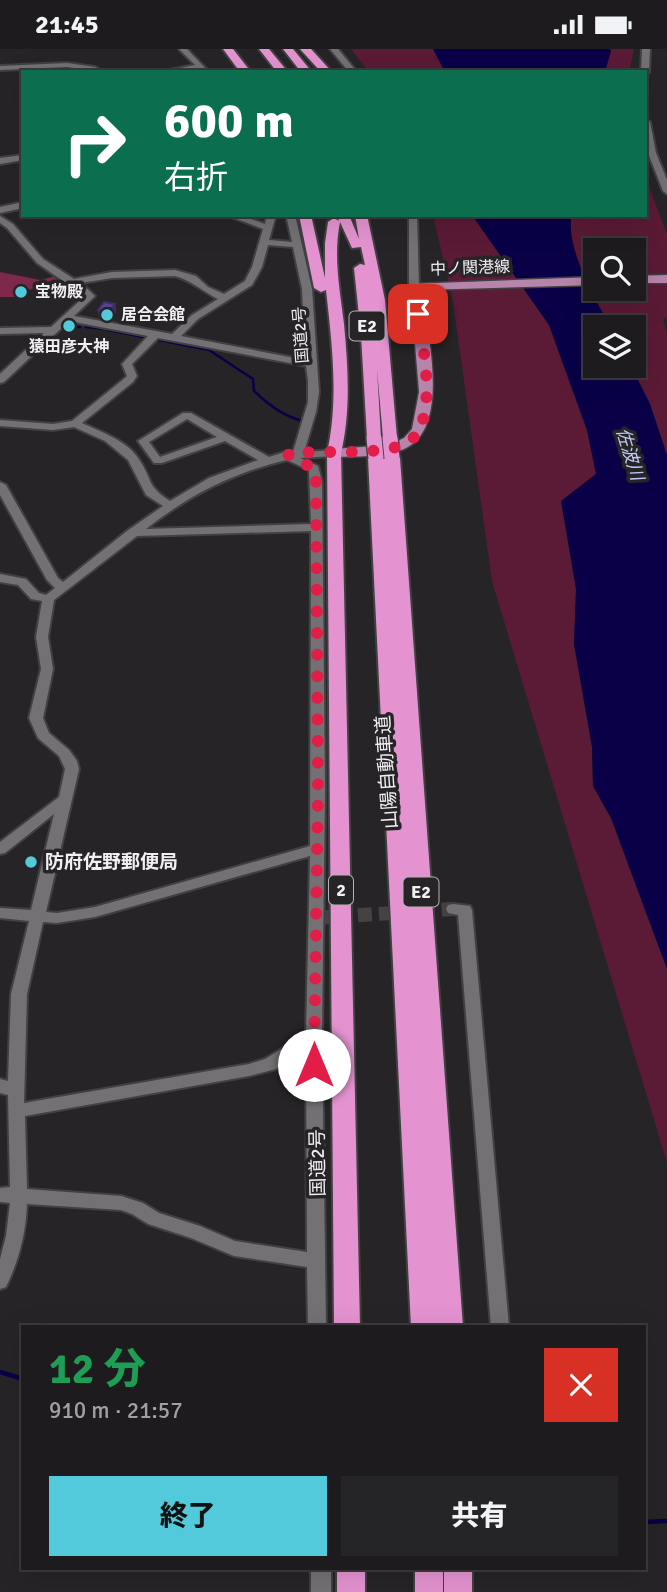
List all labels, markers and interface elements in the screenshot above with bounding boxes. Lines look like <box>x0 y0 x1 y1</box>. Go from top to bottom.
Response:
text: 21:45 <box>35 9 99 41</box>
text: 600 m <box>164 91 294 151</box>
icon: right <box>49 98 140 189</box>
text: 右折 <box>164 158 228 197</box>
map controls <box>583 238 646 378</box>
button: search <box>583 238 646 301</box>
street label: 中ノ関港線 <box>430 257 510 279</box>
place label: 宝物殿 <box>35 282 83 302</box>
marker: 宝物殿 <box>13 284 29 300</box>
pin <box>388 284 448 344</box>
icon: arrive <box>399 295 437 333</box>
place label: 居合会館 <box>121 305 185 325</box>
street label: 国道2号 <box>289 306 313 364</box>
marker: 居合会館 <box>99 307 115 323</box>
road number: E2 <box>350 311 384 341</box>
button: layers <box>583 315 646 378</box>
marker: 猿田彦大神 <box>61 318 77 334</box>
place label: 猿田彦大神 <box>29 337 109 357</box>
water label: 佐波川 <box>612 425 649 485</box>
street label: 山陽自動車道 <box>371 714 403 830</box>
place label: 防府佐野郵便局 <box>45 850 178 874</box>
marker: 防府佐野郵便局 <box>23 854 39 870</box>
road number: 2 <box>329 875 353 905</box>
road number: E2 <box>404 877 438 907</box>
position arrow <box>277 1028 351 1102</box>
street label: 国道2号 <box>305 1129 331 1197</box>
text: 12 分 <box>49 1344 146 1395</box>
button: close <box>544 1348 618 1422</box>
text: 910 m · 21:57 <box>49 1396 183 1425</box>
button: 終了 <box>49 1476 327 1556</box>
button: 共有 <box>341 1476 618 1556</box>

